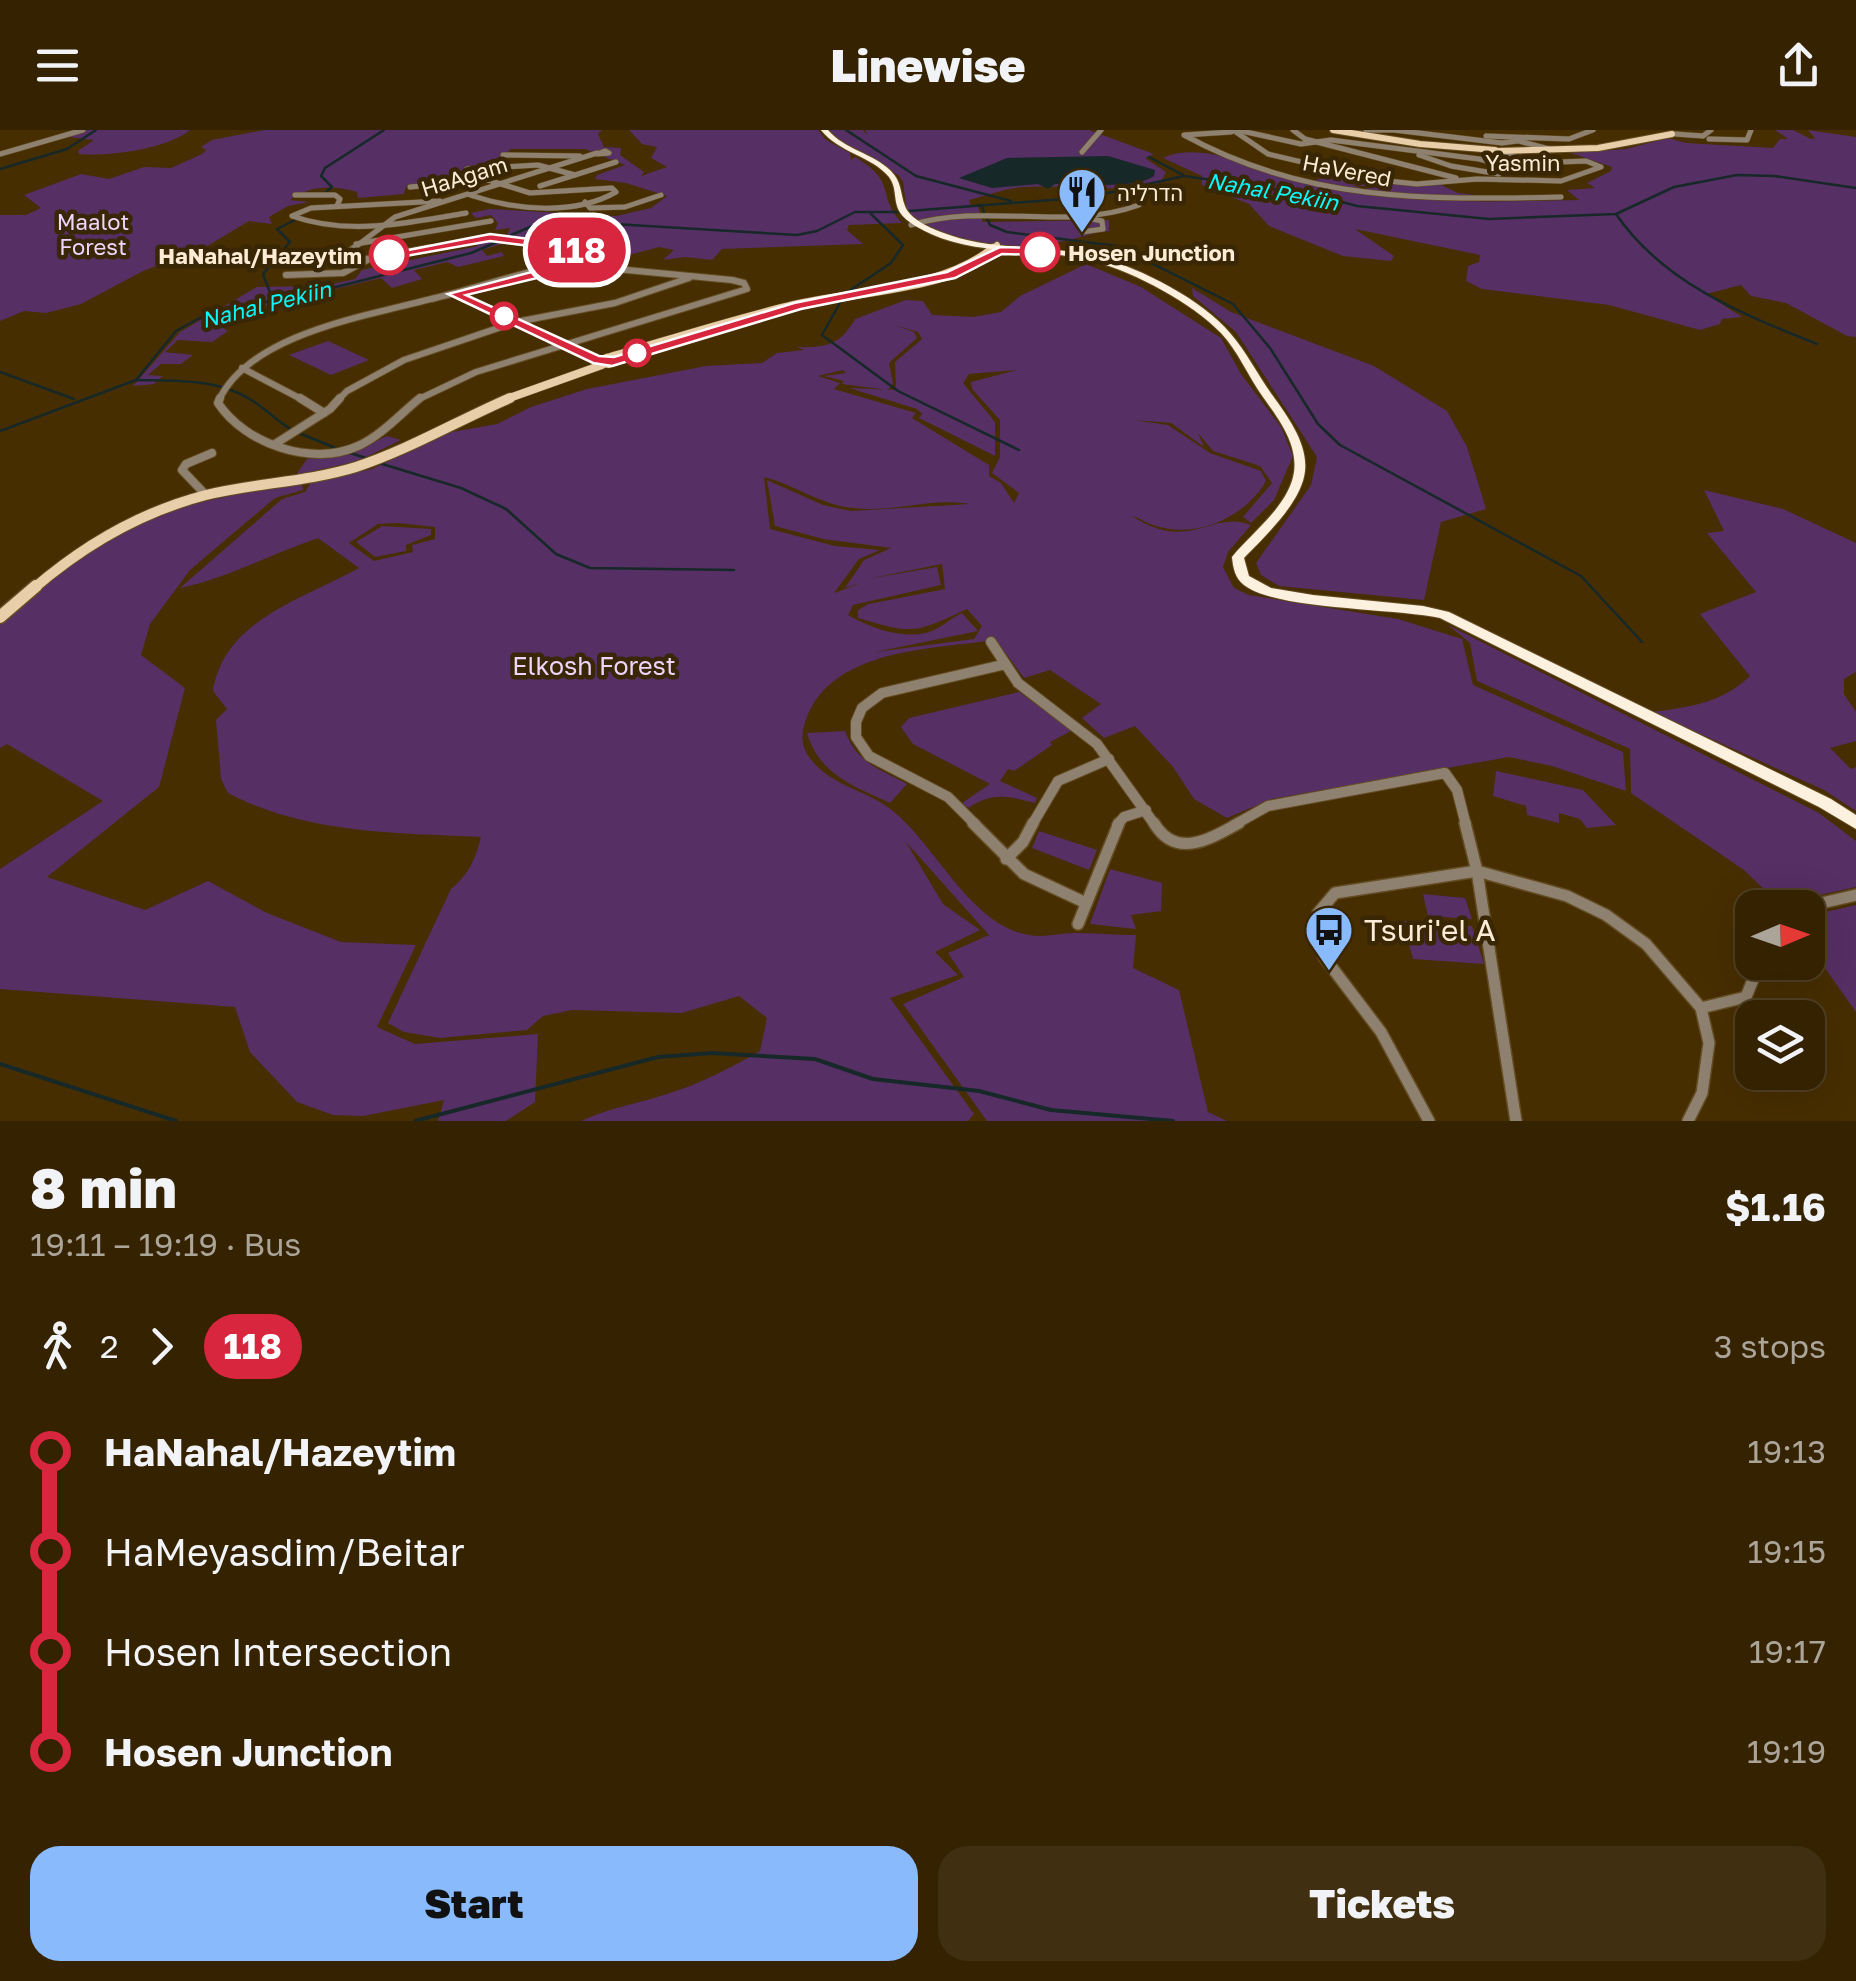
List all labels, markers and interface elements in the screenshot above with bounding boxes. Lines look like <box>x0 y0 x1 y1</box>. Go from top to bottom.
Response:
icon: menu <box>30 38 85 93</box>
text: Linewise <box>830 38 1026 92</box>
icon: share <box>1771 38 1826 93</box>
street label: HaVered <box>1300 148 1394 192</box>
street label: Yasmin <box>1485 149 1561 176</box>
street label: HaAgam <box>417 150 511 202</box>
restaurant icon: הדרליה <box>1056 166 1108 234</box>
water label: Nahal Pekiin <box>1205 166 1342 216</box>
place label: הדרליה <box>1117 179 1183 206</box>
park label: Maalot Forest <box>57 208 129 260</box>
line badge: 118 <box>520 218 634 282</box>
text: 118 <box>548 229 606 271</box>
marker: Hosen Junction <box>1021 233 1059 271</box>
marker: HaNahal/Hazeytim <box>370 236 408 274</box>
place label: Hosen Junction <box>1068 239 1235 266</box>
place label: HaNahal/Hazeytim <box>158 242 362 269</box>
water label: Nahal Pekiin <box>199 275 335 333</box>
unlabelled marker <box>491 303 517 329</box>
unlabelled marker <box>624 340 650 366</box>
park label: Elkosh Forest <box>512 650 676 681</box>
north arrow <box>1735 890 1825 980</box>
map controls <box>1735 890 1825 1090</box>
bus stop icon: Tsuri'el A <box>1303 904 1355 972</box>
place label: Tsuri'el A <box>1364 912 1496 948</box>
button: layers <box>1735 1000 1825 1090</box>
text: 8 min <box>30 1154 177 1220</box>
text: $1.16 <box>1725 1184 1826 1229</box>
text: 19:11 – 19:19 · Bus <box>30 1225 301 1263</box>
icon: walk <box>30 1319 85 1374</box>
icon: forward <box>134 1319 189 1374</box>
text: 118 <box>224 1325 282 1367</box>
text: 2 <box>100 1327 119 1365</box>
text: 3 stops <box>1714 1327 1826 1365</box>
text: HaNahal/Hazeytim <box>104 1429 456 1474</box>
text: 19:13 <box>1747 1432 1826 1470</box>
text: HaMeyasdim/Beitar <box>104 1529 465 1574</box>
text: 19:15 <box>1747 1532 1826 1570</box>
text: Hosen Intersection <box>104 1629 452 1674</box>
text: 19:17 <box>1749 1632 1826 1670</box>
text: Hosen Junction <box>104 1729 392 1774</box>
text: 19:19 <box>1747 1732 1826 1770</box>
button: Start <box>30 1846 918 1961</box>
button: Tickets <box>938 1846 1826 1961</box>

